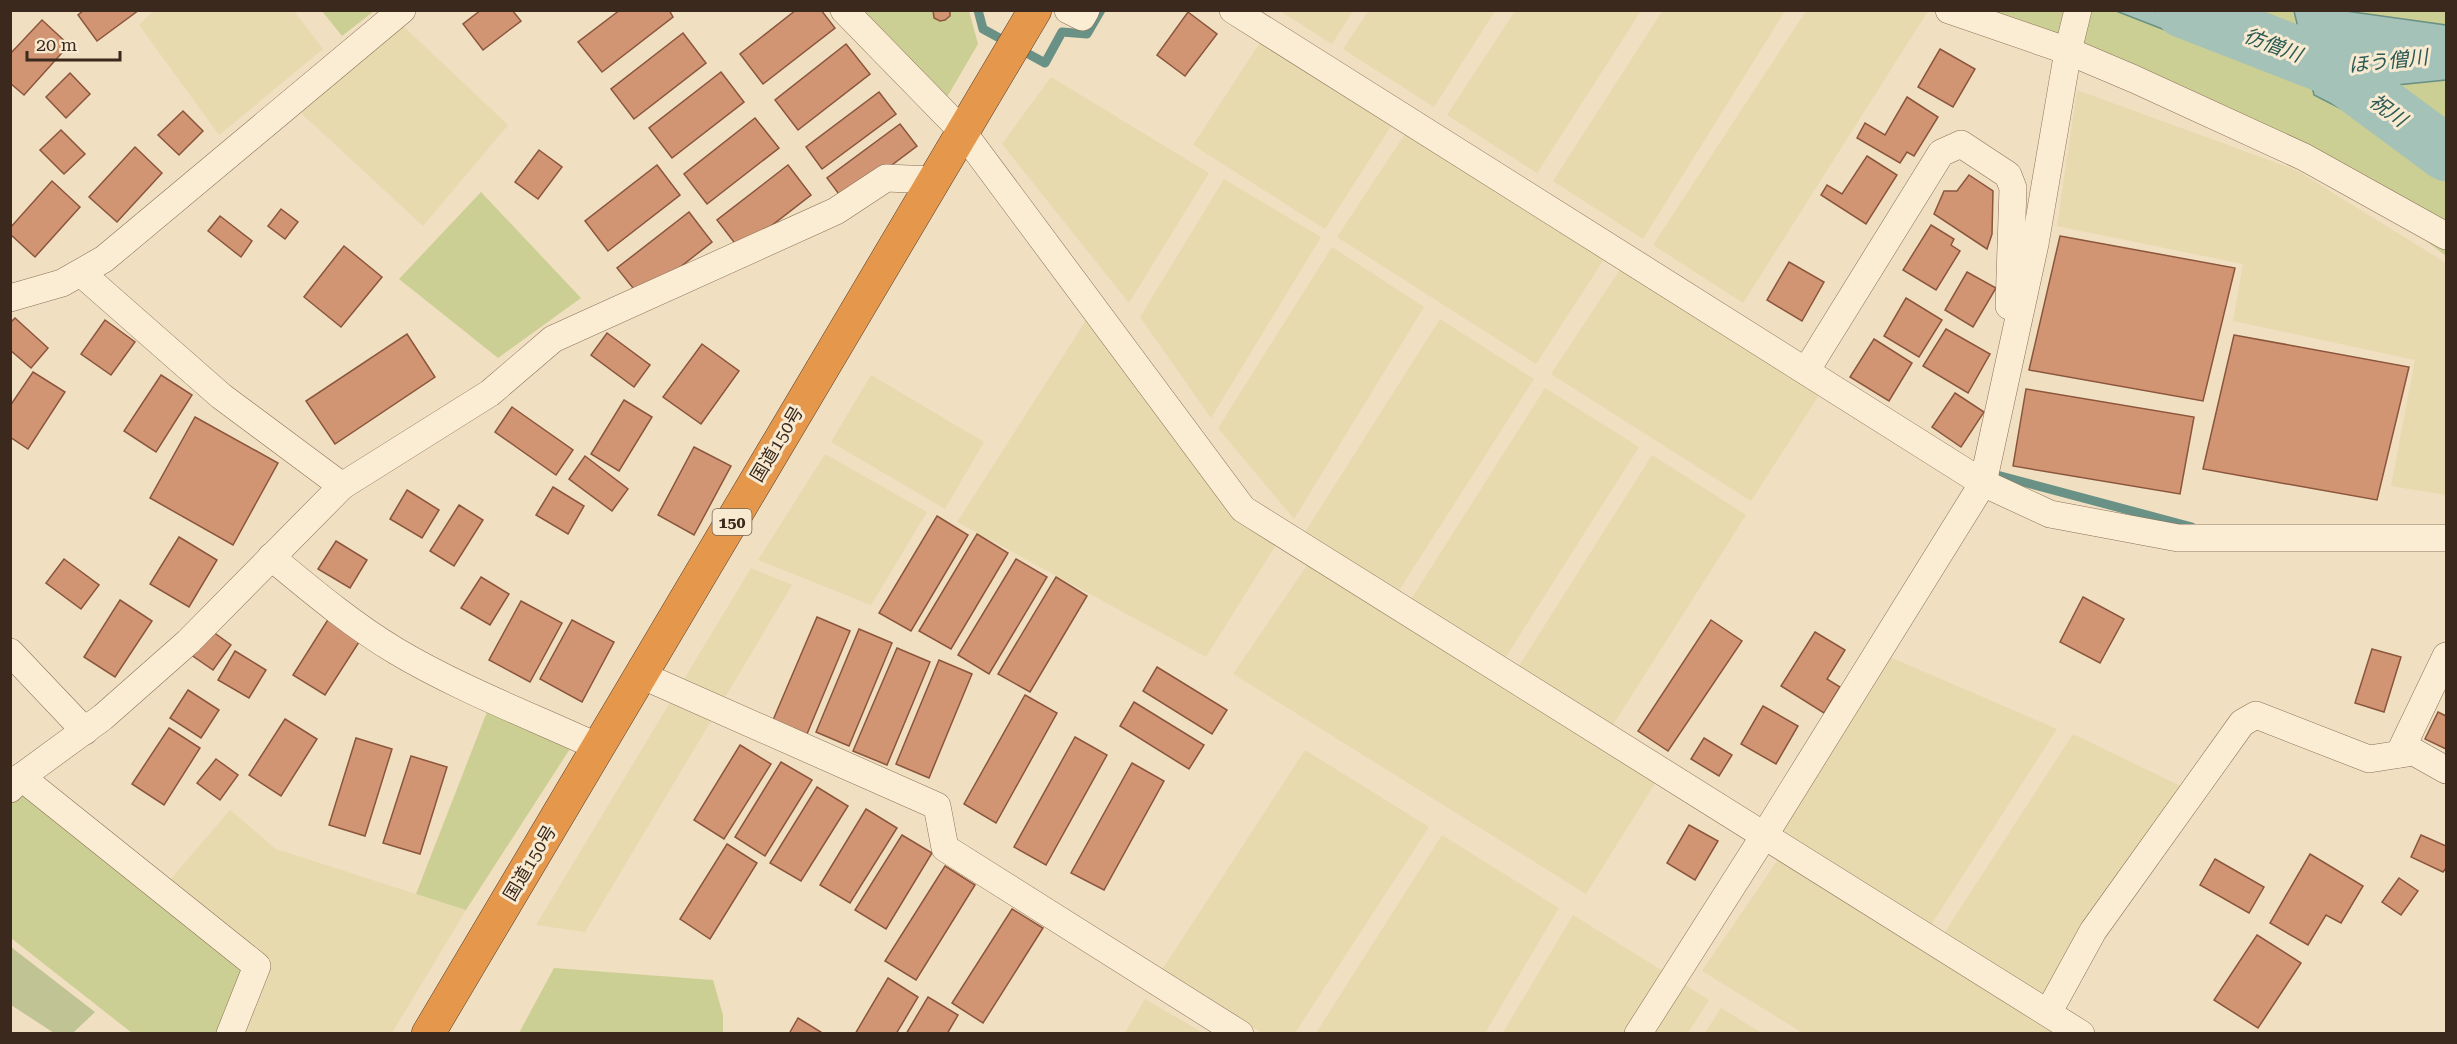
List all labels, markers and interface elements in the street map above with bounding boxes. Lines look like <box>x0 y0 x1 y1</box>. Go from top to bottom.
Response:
water label: 彷僧川 <box>2241 23 2307 68</box>
scale bar <box>27 24 120 62</box>
text: 20 m <box>36 34 77 55</box>
water label: ほう僧川 <box>2347 45 2431 77</box>
water label: 祝川 <box>2365 89 2413 133</box>
street label: 国道150号 <box>746 402 807 485</box>
road number: 150 <box>712 509 752 535</box>
street label: 国道150号 <box>499 821 560 904</box>

